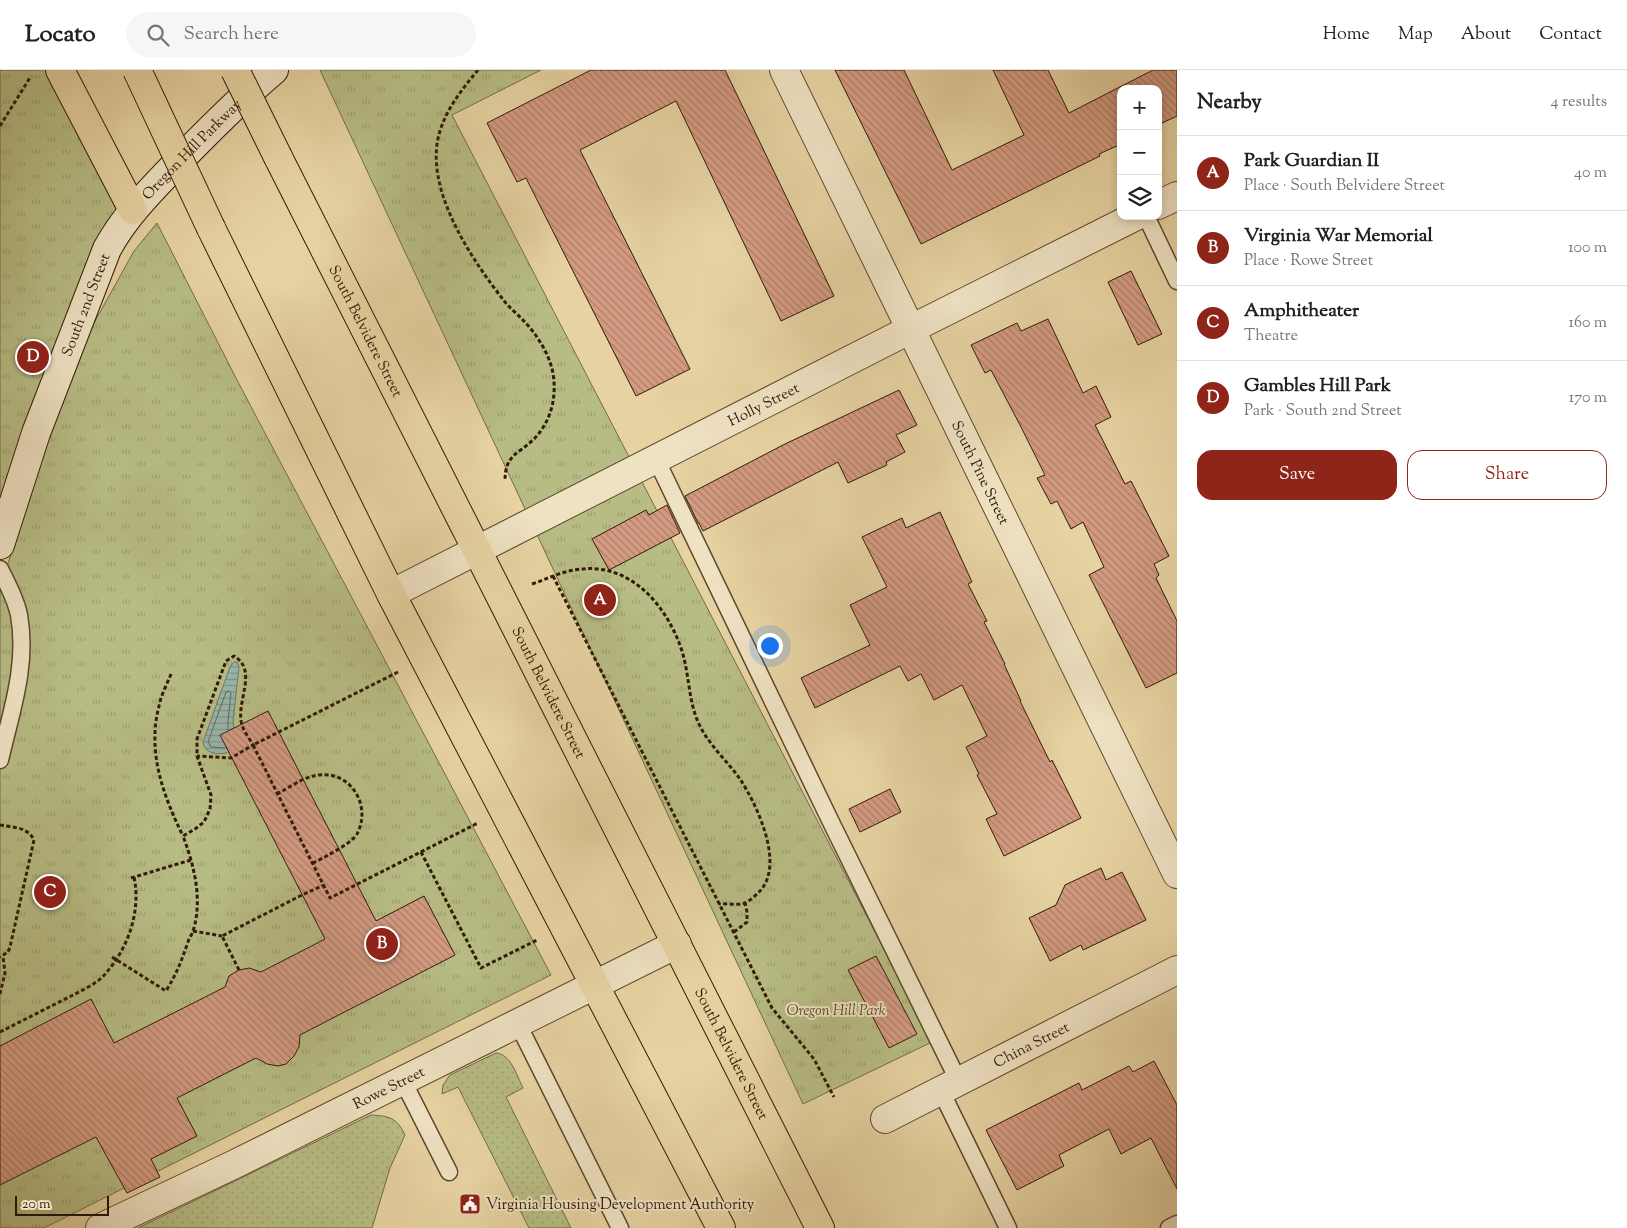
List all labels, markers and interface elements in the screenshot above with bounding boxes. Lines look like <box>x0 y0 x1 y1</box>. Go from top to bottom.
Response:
search box <box>126 12 476 57</box>
text: Locato <box>25 18 96 52</box>
icon: search <box>144 21 172 49</box>
text: Search here <box>184 21 279 48</box>
text: Home <box>1323 22 1370 48</box>
text: Map <box>1398 22 1433 48</box>
text: About <box>1461 22 1511 48</box>
text: Contact <box>1539 22 1602 48</box>
map controls <box>1117 85 1162 220</box>
button: + <box>1117 85 1162 130</box>
text: Nearby <box>1197 88 1262 118</box>
text: 4 results <box>1551 91 1607 114</box>
street label: Oregon Hill Parkway <box>138 95 247 206</box>
button: − <box>1117 130 1162 175</box>
text: Park Guardian II <box>1244 148 1379 175</box>
text: A <box>1207 162 1220 185</box>
text: 40 m <box>1574 162 1607 185</box>
button: layers <box>1117 175 1162 220</box>
text: Place · South Belvidere Street <box>1244 175 1445 198</box>
text: Virginia War Memorial <box>1244 223 1433 250</box>
text: B <box>1208 237 1218 260</box>
text: 100 m <box>1568 237 1607 260</box>
text: Place · Rowe Street <box>1244 250 1373 273</box>
street label: South 2nd Street <box>57 251 116 360</box>
street label: South Belvidere Street <box>323 262 407 401</box>
text: Amphitheater <box>1244 298 1359 325</box>
text: C <box>1207 312 1219 335</box>
text: 160 m <box>1569 312 1607 335</box>
text: Theatre <box>1244 325 1298 348</box>
pin: D <box>17 338 49 376</box>
text: Gambles Hill Park <box>1244 373 1391 400</box>
street label: Holly Street <box>725 379 804 433</box>
text: D <box>1207 387 1219 410</box>
text: 170 m <box>1569 387 1607 410</box>
text: Park · South 2nd Street <box>1244 400 1402 423</box>
street label: South Pine Street <box>945 418 1014 529</box>
button: Save <box>1197 450 1397 500</box>
button: Share <box>1407 450 1607 500</box>
pin: A <box>584 581 616 619</box>
street label: South Belvidere Street <box>505 623 590 763</box>
your location <box>757 633 783 659</box>
pin: C <box>34 873 66 911</box>
pin: B <box>366 925 398 963</box>
street label: South Belvidere Street <box>688 985 773 1124</box>
park label: Oregon Hill Park <box>786 1001 886 1022</box>
street label: China Street <box>990 1018 1073 1074</box>
street label: Rowe Street <box>350 1062 429 1116</box>
public building icon: Virginia Housing Development Authority <box>458 1192 482 1216</box>
scale bar <box>15 1193 109 1216</box>
text: 20 m <box>22 1195 51 1215</box>
place label: Virginia Housing Development Authority <box>486 1195 755 1216</box>

